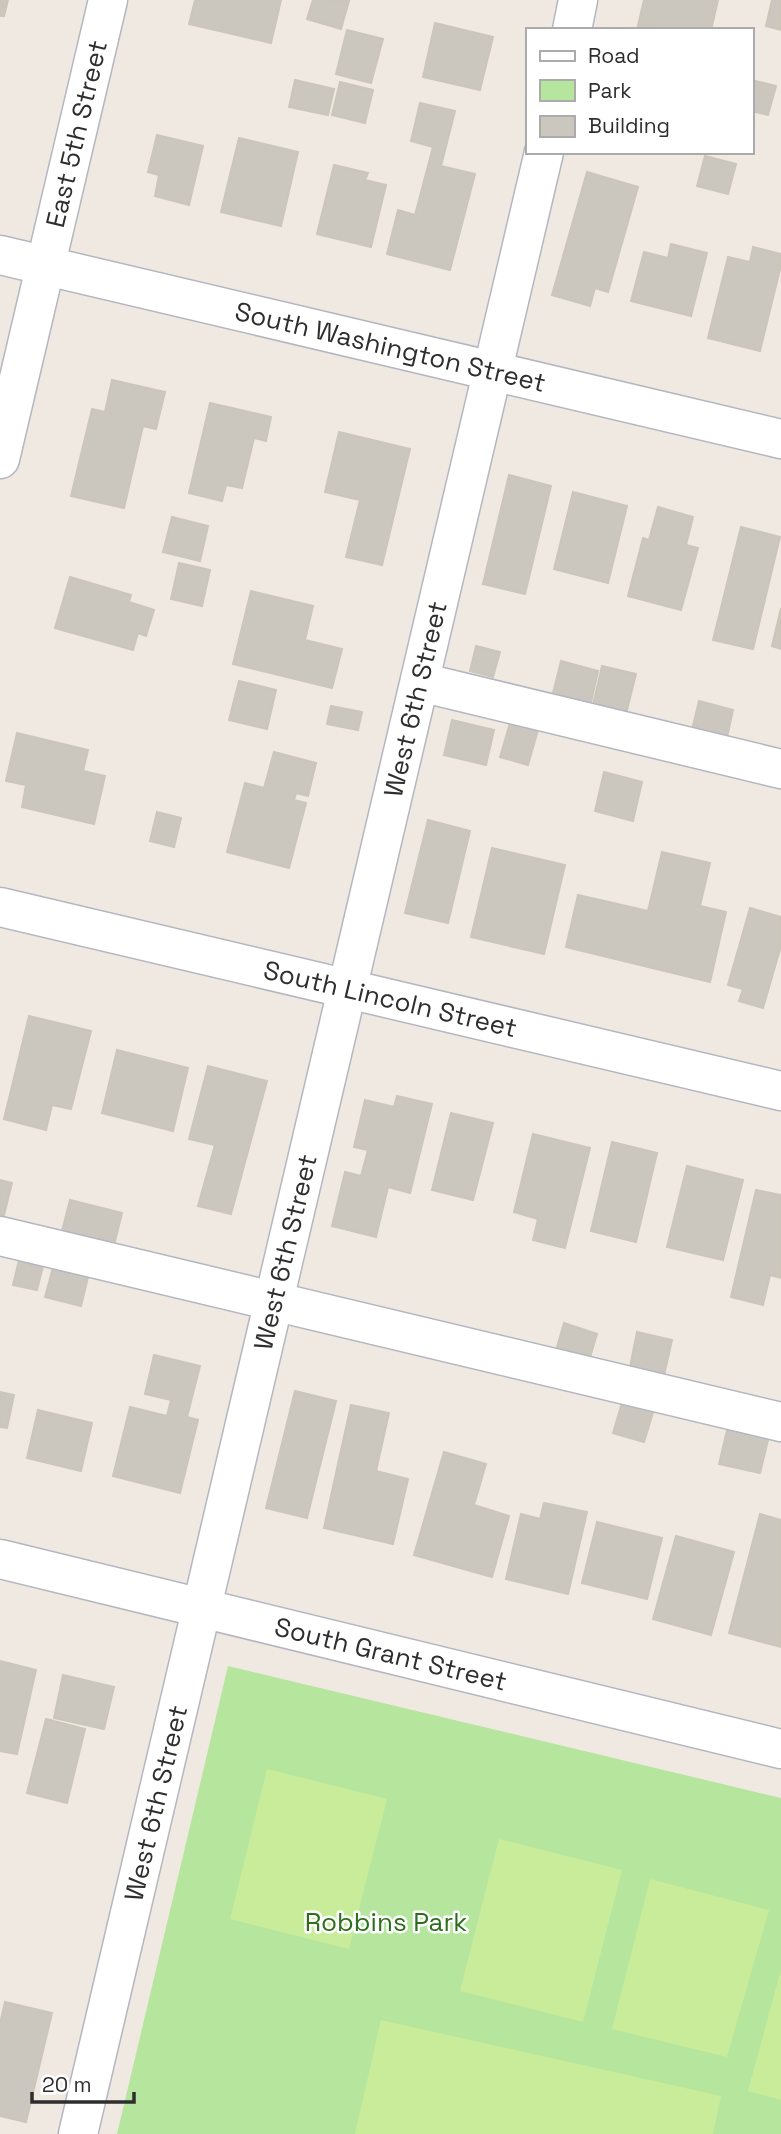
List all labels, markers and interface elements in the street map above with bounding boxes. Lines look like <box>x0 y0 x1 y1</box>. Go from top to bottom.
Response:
legend <box>526 28 753 154</box>
street label: East 5th Street <box>38 37 115 231</box>
text: Road <box>588 42 640 69</box>
text: Park <box>588 77 632 104</box>
text: Building <box>588 112 670 139</box>
street label: South Washington Street <box>232 294 549 400</box>
street label: West 6th Street <box>376 598 455 800</box>
street label: South Lincoln Street <box>260 953 520 1045</box>
street label: West 6th Street <box>246 1151 325 1353</box>
street label: South Grant Street <box>271 1609 510 1699</box>
street label: West 6th Street <box>116 1702 195 1904</box>
park label: Robbins Park <box>305 1905 467 1939</box>
scale bar <box>32 2060 133 2104</box>
text: 20 m <box>42 2071 92 2098</box>

